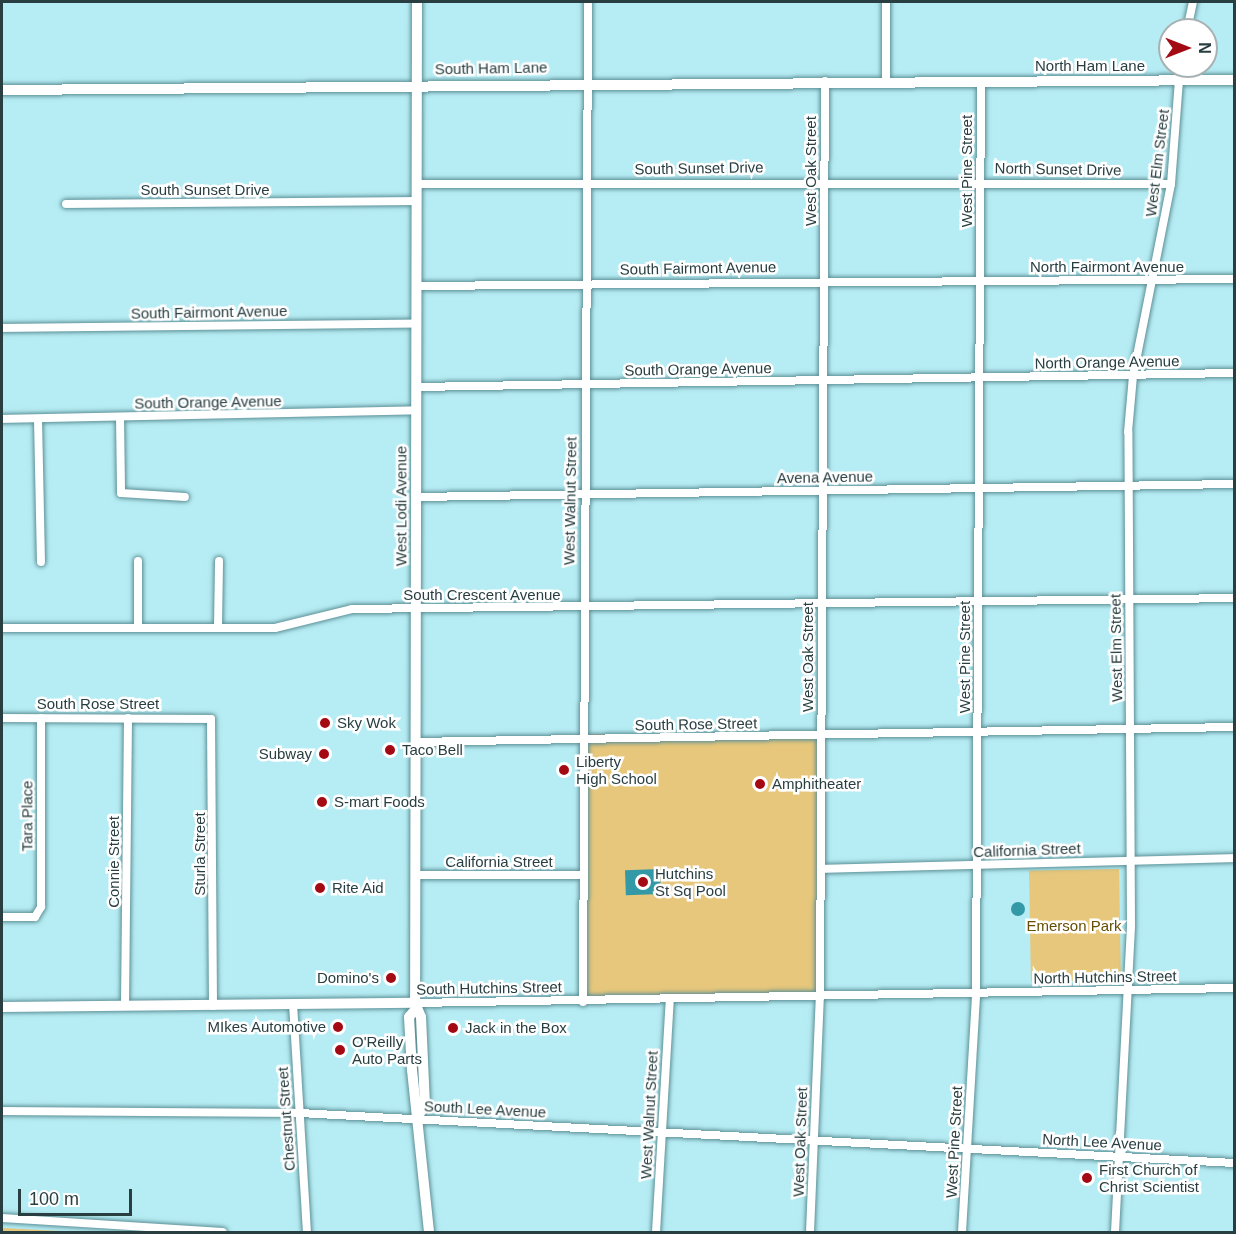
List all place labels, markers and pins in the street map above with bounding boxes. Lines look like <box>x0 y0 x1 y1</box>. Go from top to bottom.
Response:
place label: Sky Wok <box>337 714 396 732</box>
marker: Sky Wok <box>318 716 332 730</box>
place label: Taco Bell <box>402 741 463 759</box>
marker: Taco Bell <box>383 743 397 757</box>
place label: Subway <box>259 745 312 763</box>
marker: Subway <box>317 747 331 761</box>
place label: Liberty High School <box>576 752 657 787</box>
marker: Liberty High School <box>557 763 571 777</box>
place label: Amphitheater <box>772 775 861 793</box>
marker: Amphitheater <box>753 777 767 791</box>
place label: S-mart Foods <box>334 793 425 811</box>
marker: S-mart Foods <box>315 795 329 809</box>
place label: Hutchins St Sq Pool <box>655 864 726 899</box>
marker: Hutchins St Sq Pool <box>636 875 650 889</box>
place label: Rite Aid <box>332 879 385 897</box>
marker: Rite Aid <box>313 881 327 895</box>
place label: Domino's <box>317 969 379 987</box>
marker: Domino's <box>384 971 398 985</box>
place label: MIkes Automotive <box>207 1018 326 1036</box>
place label: Jack in the Box <box>465 1019 567 1037</box>
marker: MIkes Automotive <box>331 1020 345 1034</box>
marker: Jack in the Box <box>446 1021 460 1035</box>
place label: O'Reilly Auto Parts <box>352 1032 422 1067</box>
marker: O'Reilly Auto Parts <box>333 1043 347 1057</box>
place label: First Church of Christ Scientist <box>1099 1160 1199 1195</box>
marker: First Church of Christ Scientist <box>1080 1171 1094 1185</box>

